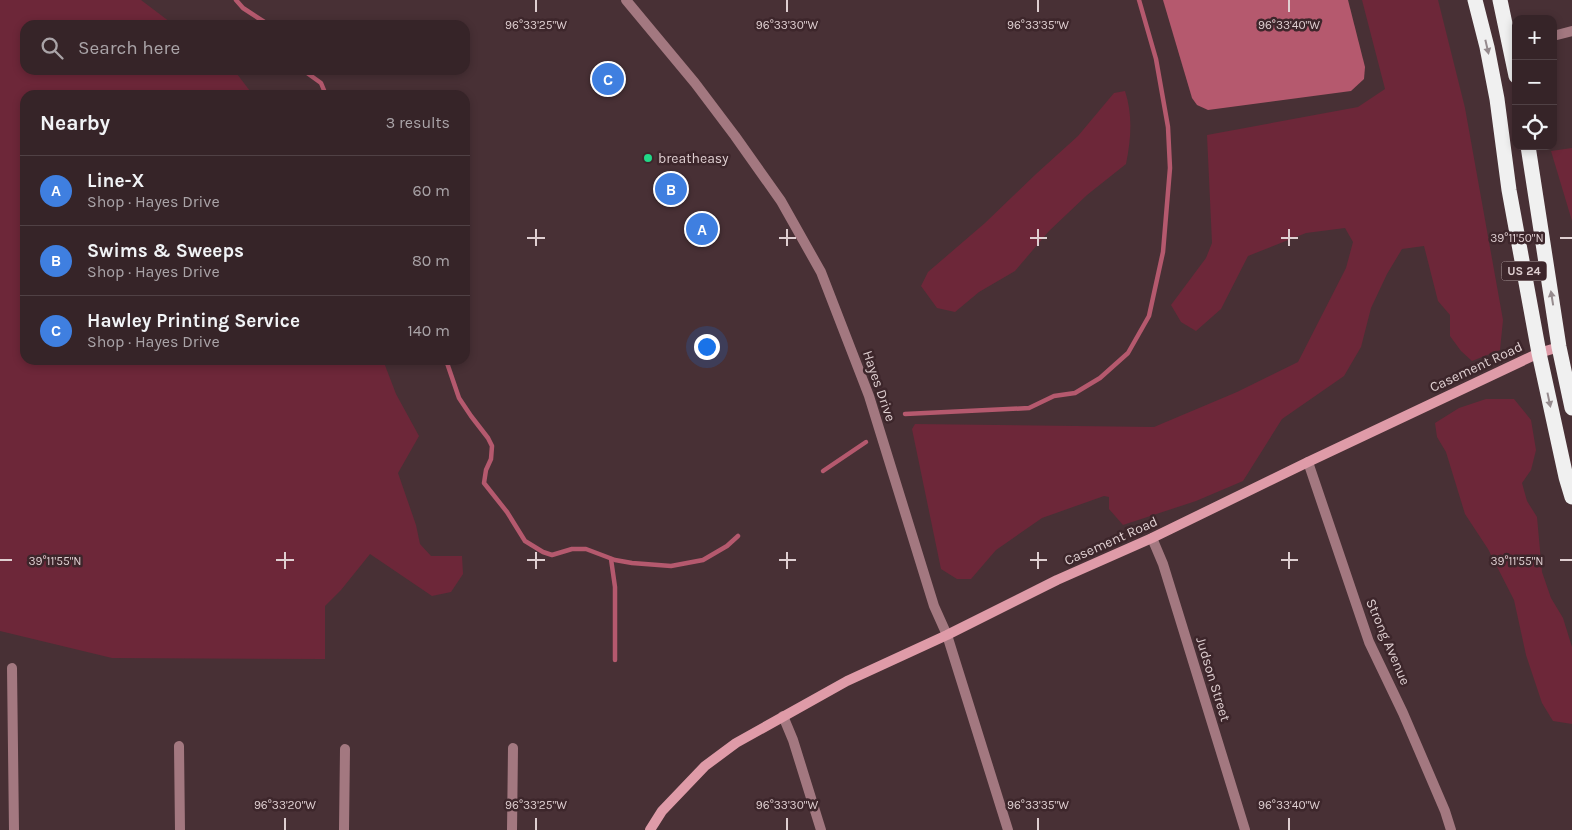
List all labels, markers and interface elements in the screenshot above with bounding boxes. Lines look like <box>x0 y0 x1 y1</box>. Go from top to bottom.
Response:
map controls <box>1512 15 1557 150</box>
button: + <box>1512 15 1557 60</box>
text: 96°33'25"W <box>505 18 567 32</box>
text: 96°33'30"W <box>756 18 818 32</box>
text: 96°33'35"W <box>1007 18 1069 32</box>
text: 96°33'40"W <box>1258 18 1320 32</box>
search box <box>20 20 470 75</box>
icon: search <box>38 34 66 62</box>
text: Search here <box>78 37 180 59</box>
one-way arrow <box>1483 40 1491 55</box>
pin: C <box>592 60 624 98</box>
button: − <box>1512 60 1557 105</box>
button: locate <box>1512 105 1557 150</box>
text: Nearby <box>40 111 110 135</box>
text: 3 results <box>386 113 450 132</box>
place label: breatheasy <box>658 150 729 167</box>
marker: breatheasy <box>642 152 654 164</box>
text: Line-X <box>87 170 145 192</box>
pin: B <box>655 170 687 208</box>
text: A <box>51 181 61 200</box>
text: 60 m <box>413 181 450 200</box>
text: Shop · Hayes Drive <box>87 192 220 211</box>
pin: A <box>686 210 718 248</box>
text: 39°11'50"N <box>1490 231 1544 245</box>
text: Swims & Sweeps <box>87 240 244 262</box>
text: B <box>51 251 61 270</box>
text: 80 m <box>412 251 450 270</box>
text: Shop · Hayes Drive <box>87 262 220 281</box>
road number: US 24 <box>1502 262 1546 280</box>
one-way arrow <box>1547 290 1555 306</box>
text: Hawley Printing Service <box>87 310 300 332</box>
text: C <box>51 321 61 340</box>
text: 140 m <box>408 321 450 340</box>
text: Shop · Hayes Drive <box>87 332 220 351</box>
your location <box>694 334 720 360</box>
street label: Casement Road <box>1427 338 1525 396</box>
street label: Hayes Drive <box>859 348 899 424</box>
one-way arrow <box>1545 393 1553 408</box>
street label: Casement Road <box>1062 513 1160 569</box>
text: 39°11'55"N <box>28 554 82 568</box>
text: 39°11'55"N <box>1490 554 1544 568</box>
street label: Strong Avenue <box>1362 596 1414 688</box>
street label: Judson Street <box>1192 635 1234 723</box>
text: 96°33'20"W <box>254 798 316 812</box>
text: 96°33'25"W <box>505 798 567 812</box>
text: 96°33'30"W <box>756 798 818 812</box>
text: 96°33'35"W <box>1007 798 1069 812</box>
text: 96°33'40"W <box>1258 798 1320 812</box>

